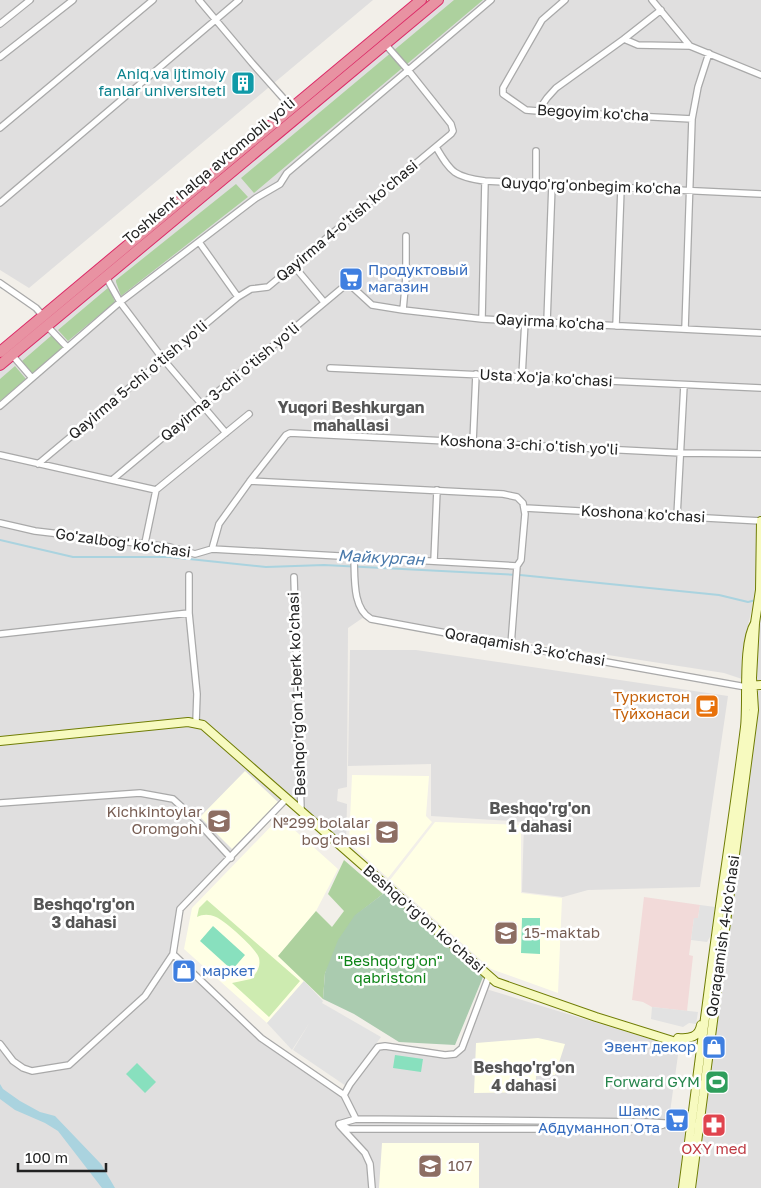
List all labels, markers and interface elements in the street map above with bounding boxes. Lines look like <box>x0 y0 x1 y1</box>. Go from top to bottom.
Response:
place label: Aniq va ijtimoiy fanlar universiteti <box>99 64 227 99</box>
building icon: Aniq va ijtimoiy fanlar universiteti <box>230 70 256 96</box>
street label: Toshkent halqa avtomobil yo'li <box>119 93 298 247</box>
street label: Begoyim ko'cha <box>537 100 650 124</box>
street label: Qayirma 4-o'tish ko'chasi <box>272 156 421 285</box>
street label: Quyqo'rg'onbegim ko'cha <box>501 173 681 197</box>
place label: Продуктовый магазин <box>368 260 468 295</box>
supermarket icon: Продуктовый магазин <box>338 266 364 292</box>
street label: Qayirma ko'cha <box>495 309 605 333</box>
street label: Qayirma 5-chi o'tish yo'li <box>64 316 210 442</box>
street label: Qayirma 3-chi o'tish yo'li <box>156 318 302 444</box>
street label: Usta Xo'ja ko'chasi <box>479 365 613 389</box>
district label: Yuqori Beshkurgan mahallasi <box>278 397 424 435</box>
street label: Koshona 3-chi o'tish yo'li <box>439 430 619 458</box>
street label: Koshona ko'chasi <box>580 501 706 525</box>
street label: Go'zalbog' ko'chasi <box>54 524 192 560</box>
water label: Майкурган <box>337 545 426 569</box>
street label: Beshqo'rg'on 1-berk ko'chasi <box>283 592 309 796</box>
street label: Qoraqamish 3-ko'chasi <box>443 623 607 669</box>
place label: Туркистон Туйхонаси <box>612 687 690 722</box>
cafe icon: Туркистон Туйхонаси <box>694 693 720 719</box>
district label: Beshqo'rg'on 1 dahasi <box>489 798 591 836</box>
place label: Kichkintoylar Oromgohi <box>106 802 202 837</box>
school or university icon: Kichkintoylar Oromgohi <box>206 808 232 834</box>
place label: №299 bolalar bog'chasi <box>272 813 370 848</box>
school or university icon: №299 bolalar bog'chasi <box>374 819 400 845</box>
street label: Qoraqamish 4-ko'chasi <box>702 854 742 1018</box>
street label: Beshqo'rg'on ko'chasi <box>360 860 489 976</box>
district label: Beshqo'rg'on 3 dahasi <box>33 894 135 932</box>
school or university icon: 15-maktab <box>493 920 519 946</box>
place label: 15-maktab <box>524 923 600 941</box>
park label: "Beshqo'rg'on" qabristoni <box>337 951 443 986</box>
shop icon: маркет <box>171 958 197 984</box>
place label: маркет <box>202 961 255 979</box>
shop icon: Эвент декор <box>701 1034 727 1060</box>
place label: Эвент декор <box>604 1037 696 1055</box>
district label: Beshqo'rg'on 4 dahasi <box>473 1057 575 1095</box>
sports icon: Forward GYM <box>704 1069 730 1095</box>
place label: Forward GYM <box>604 1072 700 1090</box>
place label: Шамс Абдуманноп Ота <box>538 1101 660 1136</box>
supermarket icon: Шамс Абдуманноп Ота <box>664 1107 690 1133</box>
pharmacy icon: OXY med <box>701 1112 727 1138</box>
place label: OXY med <box>681 1139 747 1157</box>
scale bar <box>18 1140 105 1172</box>
text: 100 m <box>25 1148 68 1166</box>
school or university icon: 107 <box>417 1153 443 1179</box>
place label: 107 <box>448 1156 473 1174</box>

